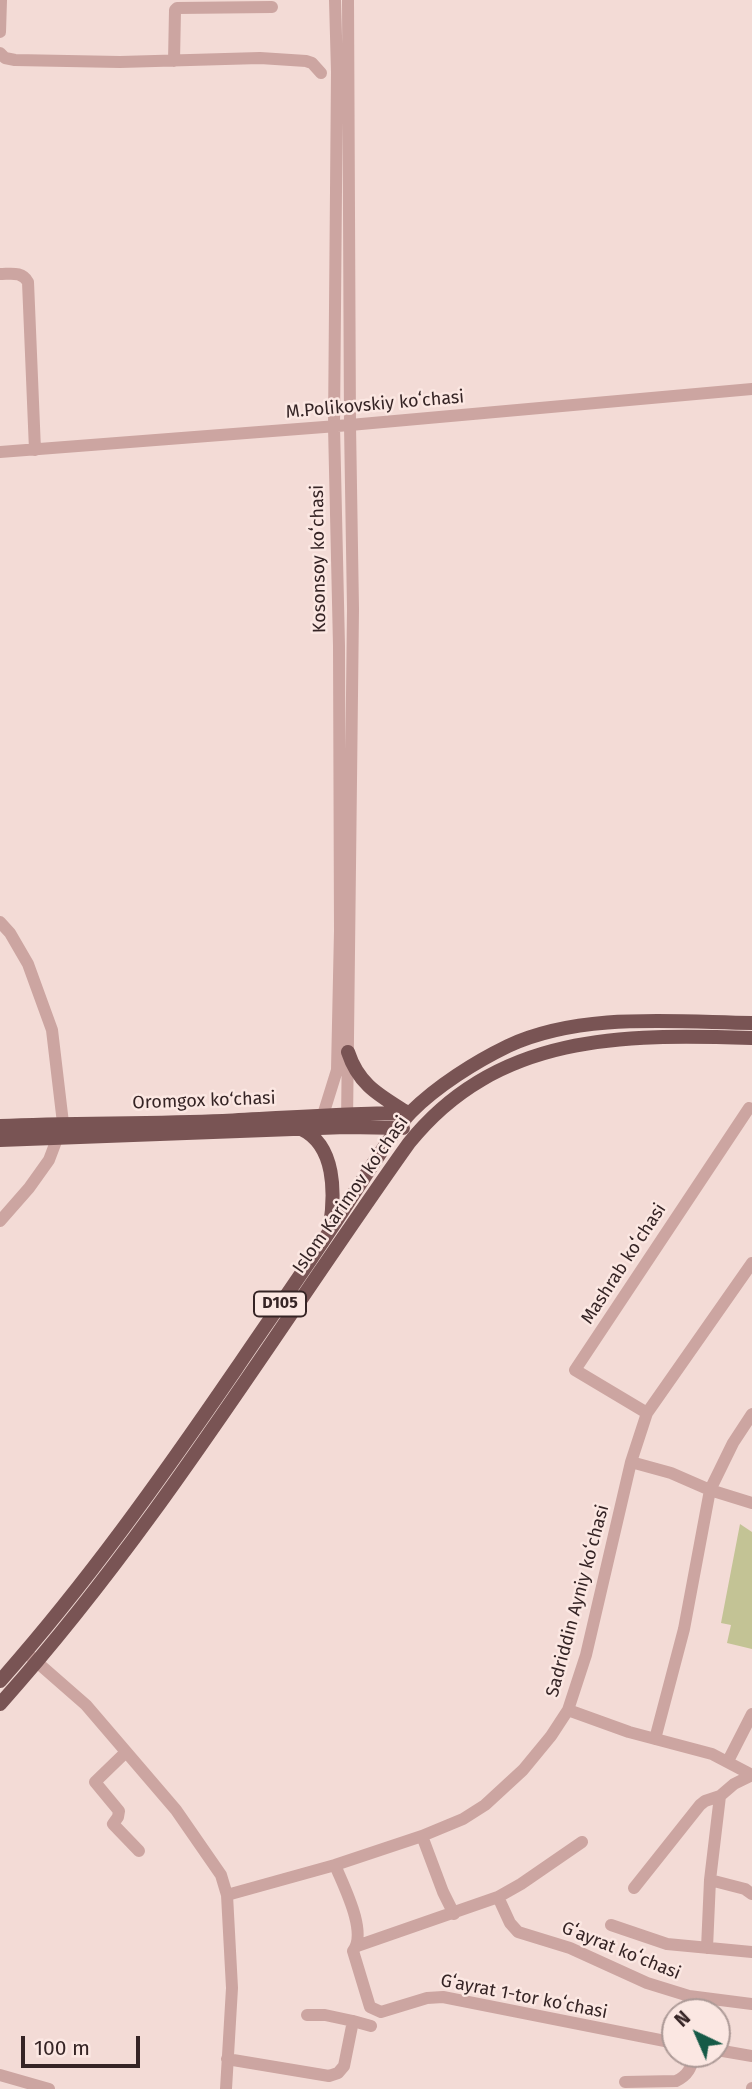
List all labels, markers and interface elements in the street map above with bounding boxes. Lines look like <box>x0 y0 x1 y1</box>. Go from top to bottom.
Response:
street label: M.Polikovskiy koʻchasi <box>285 386 465 424</box>
street label: Kosonsoy koʻchasi <box>307 485 331 633</box>
street label: Oromgox ko‘chasi <box>132 1088 276 1114</box>
street label: Islom Karimov koʻchasi <box>289 1112 413 1278</box>
street label: Mashrab koʻchasi <box>577 1200 671 1328</box>
road number: D105 <box>254 1292 306 1316</box>
street label: Sadriddin Ayniy koʻchasi <box>542 1502 614 1700</box>
street label: Gʻayrat koʻchasi <box>558 1917 684 1985</box>
street label: Gʻayrat 1-tor koʻchasi <box>439 1970 609 2024</box>
north arrow <box>661 1998 731 2068</box>
text: N <box>670 2006 695 2032</box>
scale bar <box>24 2022 144 2066</box>
text: 100 m <box>34 2035 90 2061</box>

